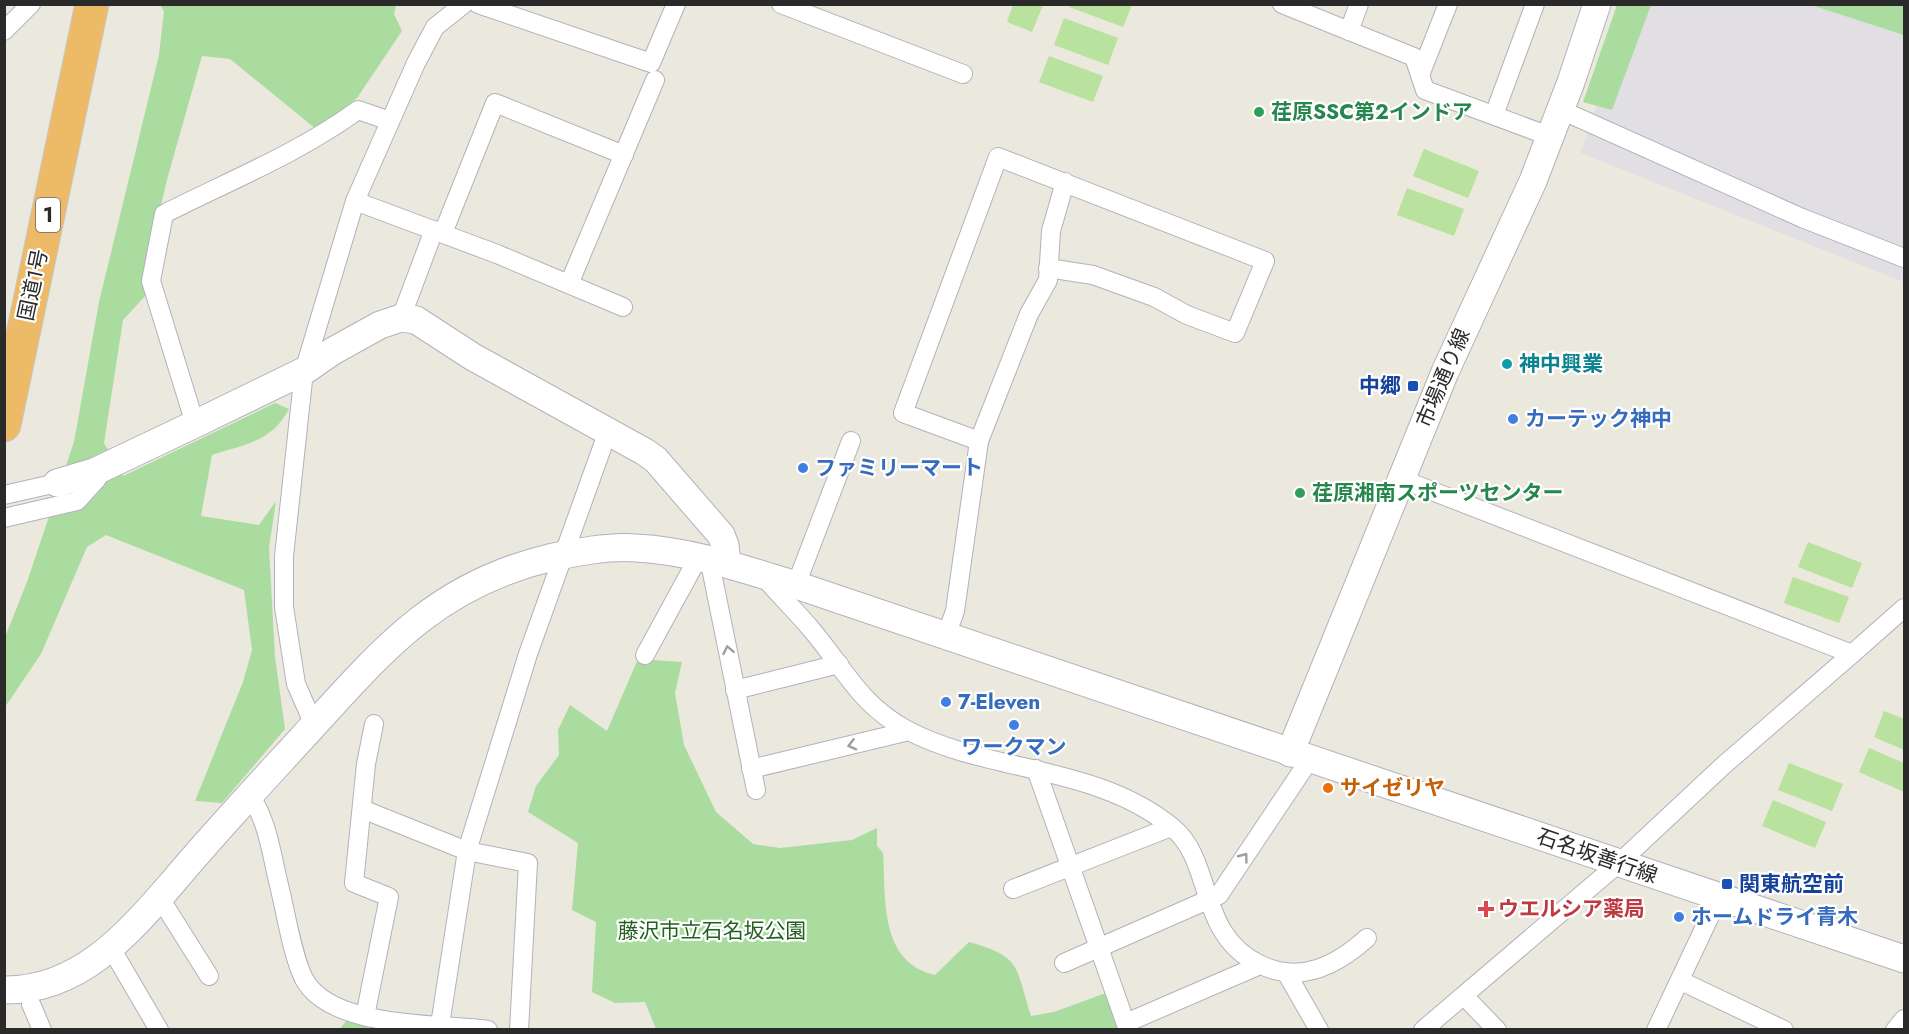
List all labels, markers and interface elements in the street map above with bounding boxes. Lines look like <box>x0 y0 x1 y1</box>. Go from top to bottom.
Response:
place label: 荏原SSC第2インドア <box>1271 97 1473 127</box>
marker: 荏原SSC第2インドア <box>1252 105 1266 119</box>
road number: 1 <box>36 198 60 232</box>
street label: 国道1号 <box>11 246 55 324</box>
street label: 市場通り線 <box>1409 324 1477 432</box>
place label: 神中興業 <box>1519 349 1603 379</box>
marker: 神中興業 <box>1500 357 1514 371</box>
place label: 中郷 <box>1359 371 1401 401</box>
marker: 中郷 <box>1406 379 1420 393</box>
place label: カーテック神中 <box>1525 404 1672 434</box>
marker: カーテック神中 <box>1506 412 1520 426</box>
place label: ファミリーマート <box>815 453 983 483</box>
marker: ファミリーマート <box>796 461 810 475</box>
place label: 荏原湘南スポーツセンター <box>1312 478 1564 508</box>
marker: 荏原湘南スポーツセンター <box>1293 486 1307 500</box>
one-way arrow <box>722 646 735 656</box>
place label: 7-Eleven <box>958 687 1040 717</box>
marker: 7-Eleven <box>939 695 953 709</box>
marker: ワークマン <box>1007 718 1021 732</box>
place label: ワークマン <box>962 732 1067 762</box>
one-way arrow <box>847 737 857 750</box>
place label: サイゼリヤ <box>1340 773 1445 803</box>
marker: サイゼリヤ <box>1321 781 1335 795</box>
street label: 石名坂善行線 <box>1533 821 1661 891</box>
one-way arrow <box>1236 852 1247 863</box>
place label: 関東航空前 <box>1739 869 1844 899</box>
marker: 関東航空前 <box>1720 877 1734 891</box>
place label: ウエルシア薬局 <box>1498 894 1645 924</box>
marker: ウエルシア薬局 <box>1479 902 1493 916</box>
place label: ホームドライ青木 <box>1691 902 1858 932</box>
marker: ホームドライ青木 <box>1672 910 1686 924</box>
park label: 藤沢市立石名坂公園 <box>618 916 807 946</box>

